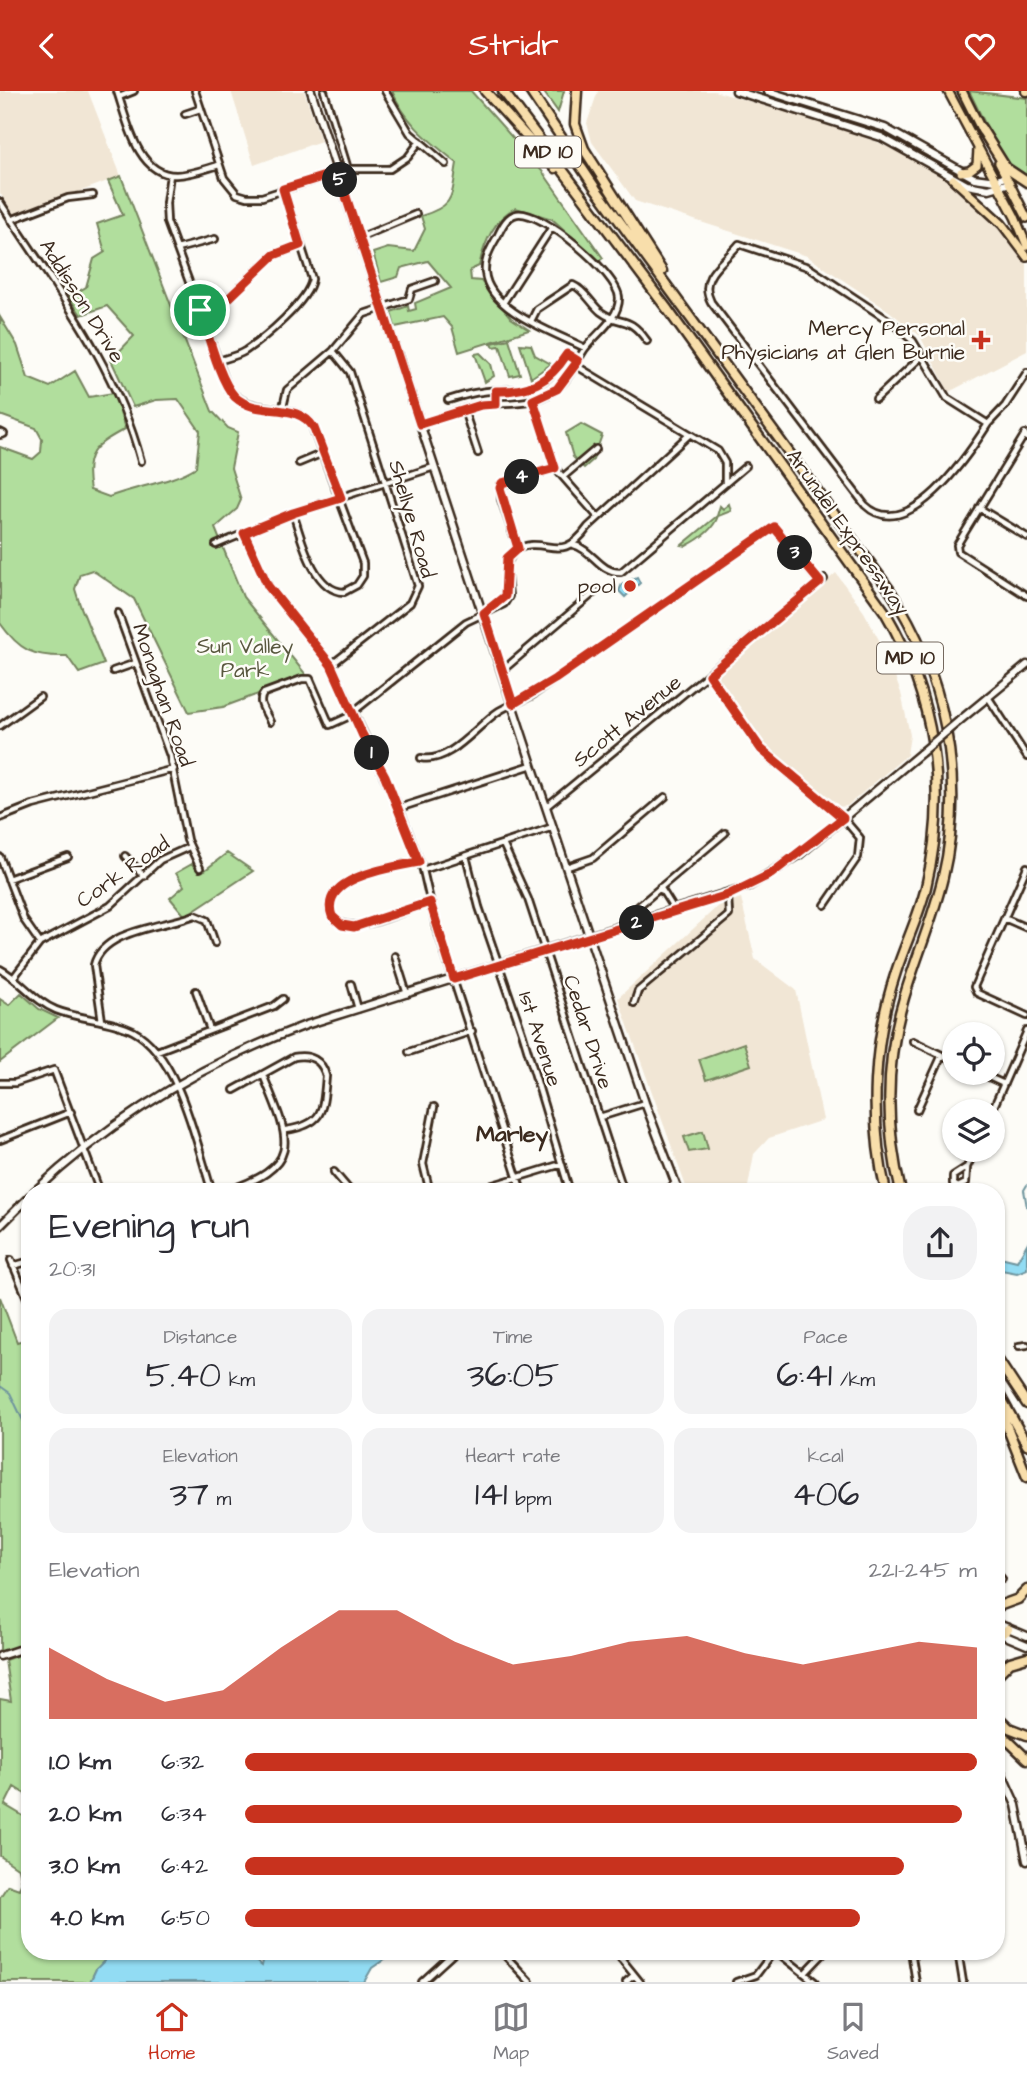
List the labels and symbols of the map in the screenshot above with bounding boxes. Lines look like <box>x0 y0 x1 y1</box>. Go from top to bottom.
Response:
road number: MD 10 <box>515 136 581 167</box>
pin: 5 <box>322 163 358 197</box>
street label: Addisson Drive <box>32 234 132 368</box>
pin <box>170 280 230 340</box>
place label: Mercy Personal Physicians at Glen Burnie <box>721 314 965 369</box>
marker: Mercy Personal Physicians at Glen Burnie <box>971 330 991 350</box>
street label: Arundel Expressway <box>778 443 917 623</box>
street label: Shellye Road <box>379 457 443 582</box>
pin: 4 <box>504 459 540 495</box>
pin: 3 <box>778 535 812 571</box>
place label: pool <box>577 572 616 602</box>
marker: pool <box>622 578 638 594</box>
street label: Monaghan Road <box>123 620 201 771</box>
park label: Sun Valley Park <box>197 632 294 685</box>
road number: MD 10 <box>877 643 943 673</box>
street label: Scott Avenue <box>566 668 688 774</box>
pin: 1 <box>354 735 390 771</box>
street label: Cork Road <box>71 829 176 915</box>
pin: 2 <box>620 905 654 941</box>
street label: Cedar Drive <box>556 971 620 1093</box>
street label: 1st Avenue <box>511 988 569 1090</box>
district label: Marley <box>476 1118 548 1152</box>

